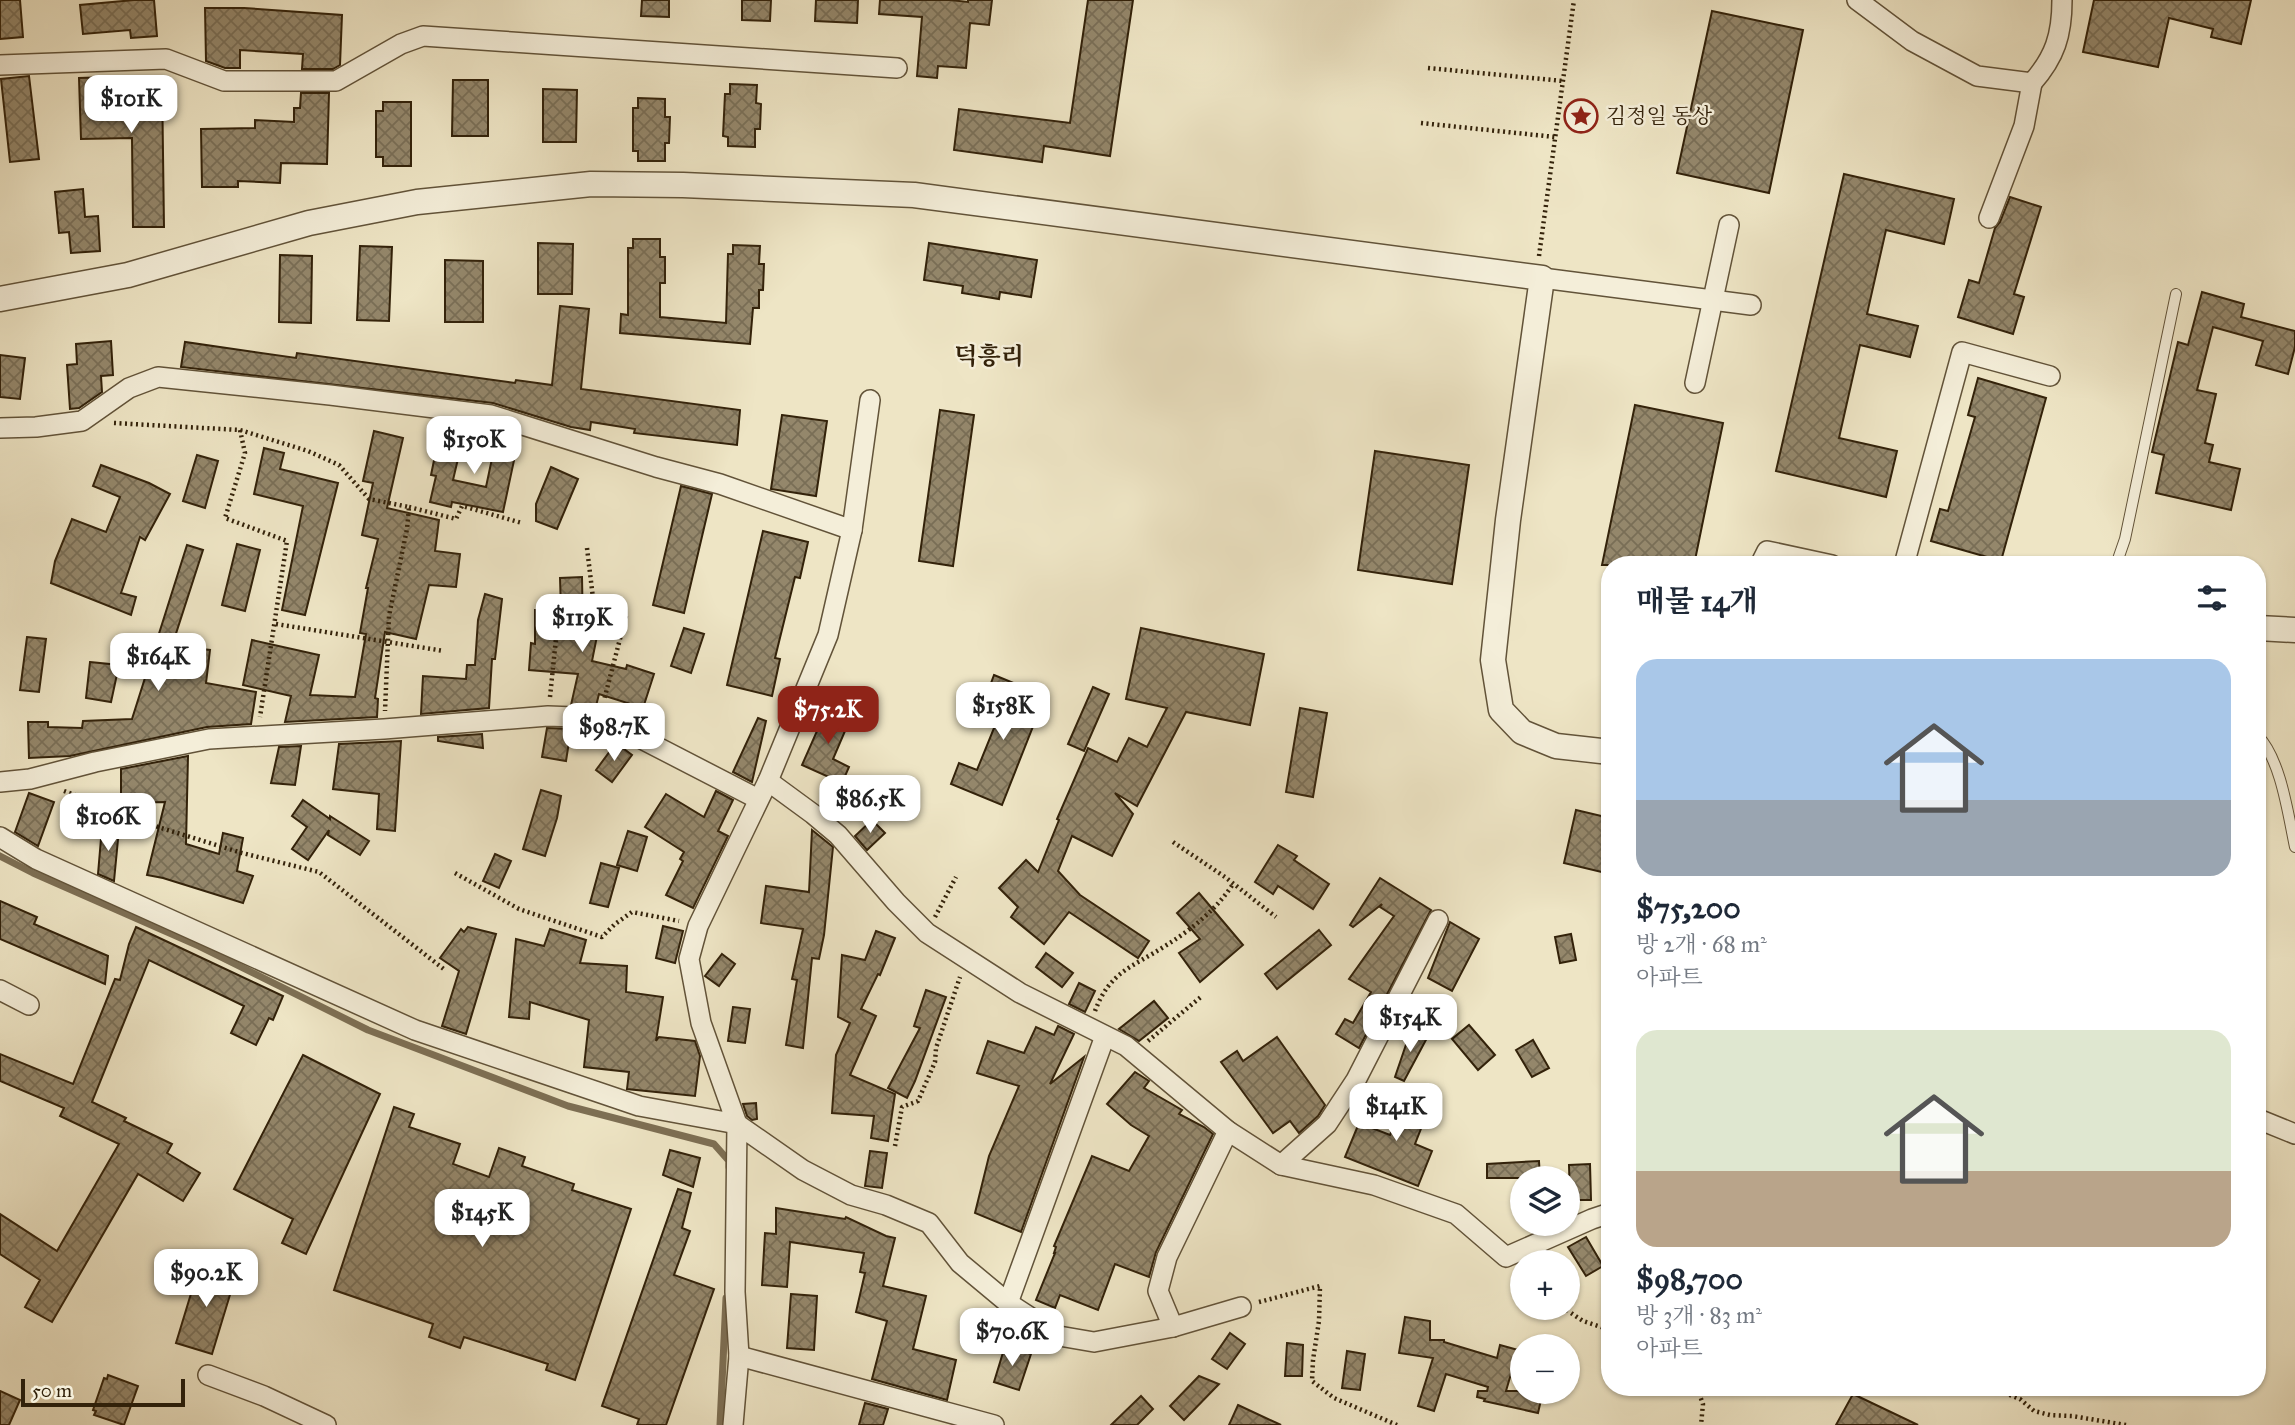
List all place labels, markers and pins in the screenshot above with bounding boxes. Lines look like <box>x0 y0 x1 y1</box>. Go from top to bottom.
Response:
pin: $101K <box>82 76 180 135</box>
place icon: 김정일 동상 <box>1562 97 1600 135</box>
place label: 김정일 동상 <box>1606 103 1713 129</box>
pin: $150K <box>425 416 523 476</box>
pin: $119K <box>533 594 631 654</box>
pin: $164K <box>109 634 207 693</box>
pin: $158K <box>954 682 1052 742</box>
pin: $75.2K <box>771 686 885 746</box>
pin: $98.7K <box>557 704 671 763</box>
pin: $86.5K <box>813 776 927 835</box>
pin: $106K <box>59 794 157 853</box>
pin: $154K <box>1361 995 1459 1054</box>
pin: $141K <box>1347 1084 1445 1143</box>
pin: $145K <box>433 1190 531 1249</box>
pin: $90.2K <box>149 1250 263 1309</box>
pin: $70.6K <box>955 1308 1069 1368</box>

